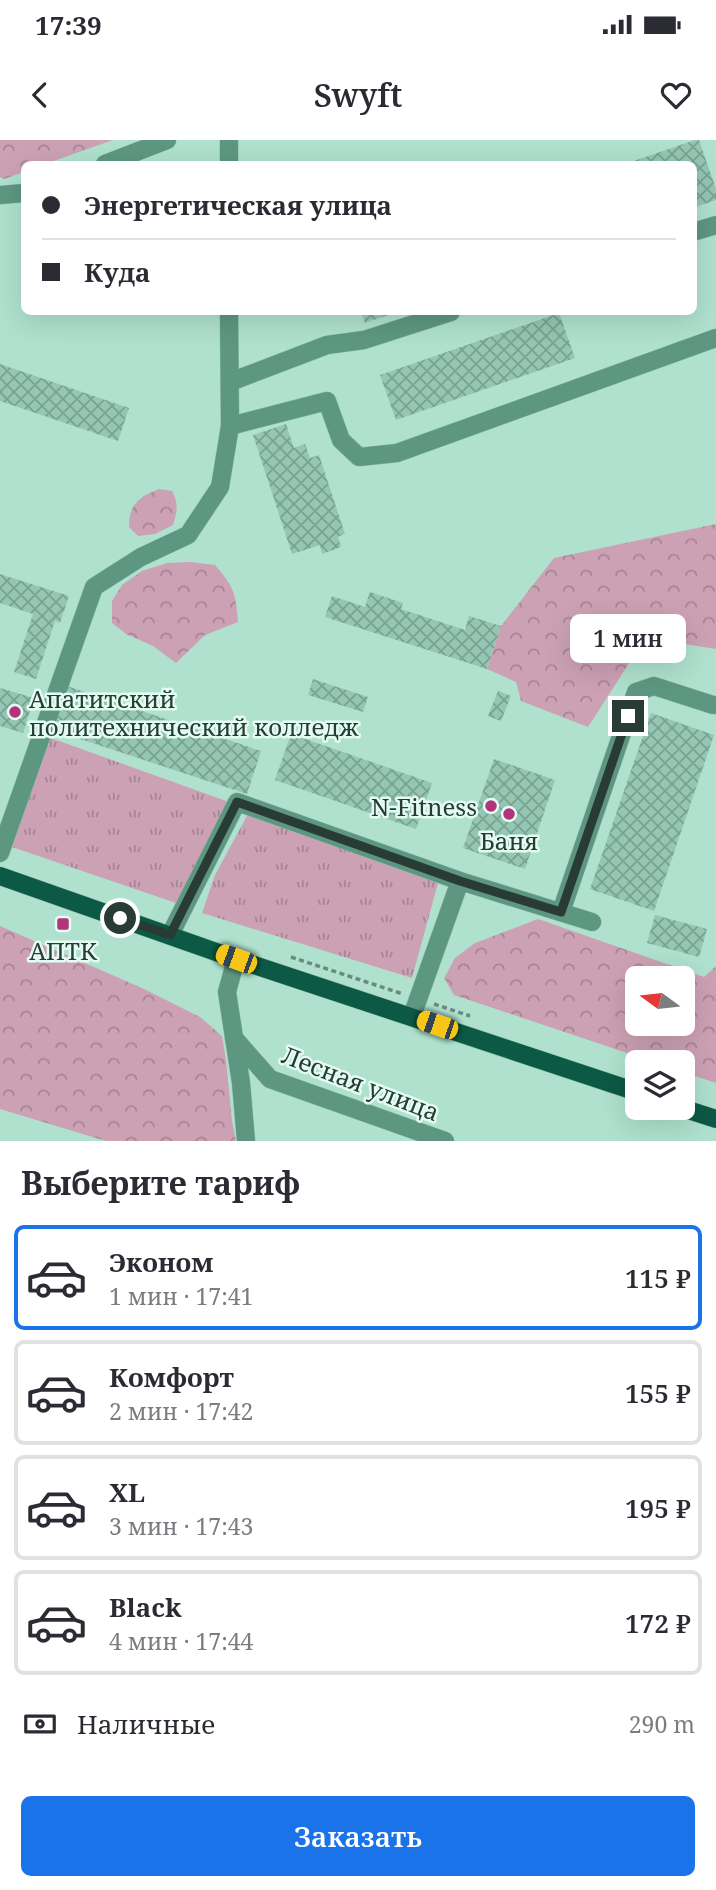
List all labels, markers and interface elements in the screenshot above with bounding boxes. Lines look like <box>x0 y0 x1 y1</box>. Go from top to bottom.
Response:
text: 17:39 <box>35 7 102 43</box>
text: Swyft <box>314 73 402 116</box>
icon: back <box>21 76 59 114</box>
icon: heart <box>657 76 695 114</box>
text: Энергетическая улица <box>84 187 392 223</box>
text: Куда <box>84 254 150 290</box>
callout: 1 мин <box>570 615 686 664</box>
text: 1 мин <box>593 622 663 654</box>
place label: Апатитский политехнический колледж <box>29 682 359 743</box>
route end <box>612 700 644 732</box>
marker: Апатитский политехнический колледж <box>7 704 23 720</box>
place label: N-Fitness <box>371 790 477 823</box>
marker: N-Fitness <box>483 798 499 814</box>
marker: Баня <box>501 806 517 822</box>
place label: Баня <box>480 824 538 857</box>
route start <box>104 902 136 934</box>
marker: АПТК <box>55 916 71 932</box>
place label: АПТК <box>29 934 98 967</box>
car <box>213 942 260 976</box>
north arrow <box>625 966 695 1036</box>
map controls <box>625 966 695 1120</box>
car <box>414 1008 461 1042</box>
street label: Лесная улица <box>278 1038 444 1128</box>
button: layers <box>625 1050 695 1120</box>
text: Выберите тариф <box>21 1161 300 1204</box>
text: Эконом <box>109 1244 213 1280</box>
icon: car <box>25 1246 88 1309</box>
text: 115 ₽ <box>625 1260 691 1296</box>
text: 1 мин · 17:41 <box>109 1280 253 1312</box>
text: Комфорт <box>109 1359 234 1395</box>
icon: car <box>25 1361 88 1424</box>
text: 155 ₽ <box>625 1375 691 1411</box>
text: 2 мин · 17:42 <box>109 1395 253 1427</box>
text: XL <box>109 1474 145 1510</box>
icon: car <box>25 1476 88 1539</box>
text: 195 ₽ <box>625 1490 691 1526</box>
text: 3 мин · 17:43 <box>109 1510 253 1542</box>
text: Black <box>109 1589 182 1625</box>
icon: car <box>25 1591 88 1654</box>
text: 172 ₽ <box>625 1605 691 1641</box>
text: 4 мин · 17:44 <box>109 1625 253 1657</box>
icon: cash <box>21 1705 59 1743</box>
text: Наличные <box>77 1706 215 1742</box>
text: 290 m <box>629 1708 695 1740</box>
button: Заказать <box>21 1796 695 1876</box>

